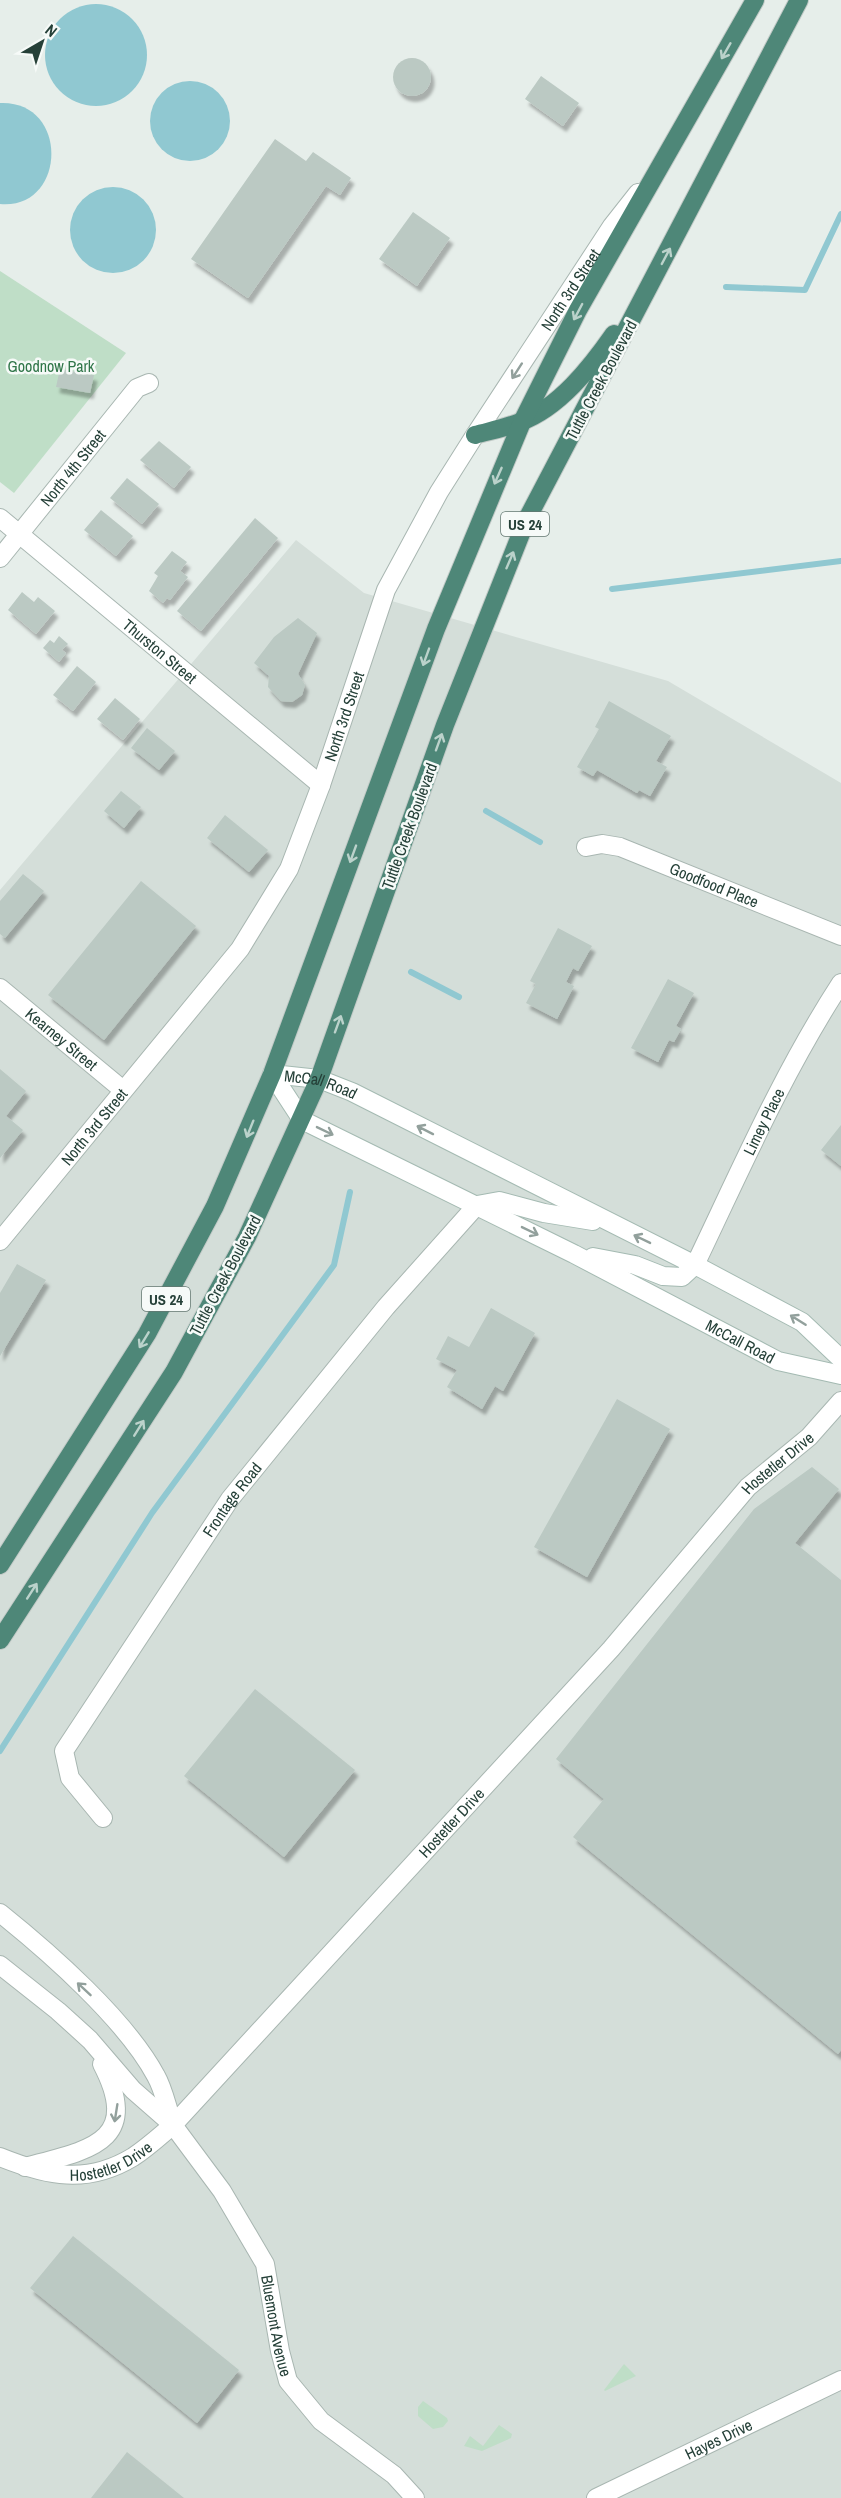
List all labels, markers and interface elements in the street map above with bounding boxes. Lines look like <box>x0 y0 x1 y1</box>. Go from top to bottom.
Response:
north arrow <box>12 12 72 72</box>
text: N <box>41 19 62 42</box>
one-way arrow <box>720 42 732 59</box>
street label: North 3rd Street <box>536 244 605 335</box>
one-way arrow <box>661 248 673 266</box>
one-way arrow <box>572 303 584 320</box>
street label: Tuttle Creek Boulevard <box>560 316 642 444</box>
park label: Goodnow Park <box>8 355 95 377</box>
one-way arrow <box>510 363 523 380</box>
street label: North 4th Street <box>35 424 111 511</box>
one-way arrow <box>492 466 504 484</box>
road number: US 24 <box>501 512 549 536</box>
one-way arrow <box>505 551 516 570</box>
street label: Thurston Street <box>118 614 202 689</box>
one-way arrow <box>420 647 431 665</box>
street label: North 3rd Street <box>319 668 369 764</box>
one-way arrow <box>434 733 445 752</box>
street label: Tuttle Creek Boulevard <box>376 760 442 892</box>
one-way arrow <box>347 844 358 863</box>
street label: Goodfood Place <box>666 857 762 913</box>
street label: Kearney Street <box>21 1003 103 1076</box>
one-way arrow <box>334 1015 345 1034</box>
street label: McCall Road <box>283 1064 361 1104</box>
street label: North 3rd Street <box>56 1083 132 1170</box>
street label: Limey Place <box>738 1084 790 1159</box>
one-way arrow <box>244 1119 255 1137</box>
one-way arrow <box>417 1123 435 1135</box>
one-way arrow <box>315 1126 333 1137</box>
street label: Tuttle Creek Boulevard <box>184 1211 266 1339</box>
one-way arrow <box>520 1226 538 1238</box>
one-way arrow <box>633 1233 651 1245</box>
road number: US 24 <box>142 1287 190 1311</box>
street label: McCall Road <box>702 1314 779 1368</box>
one-way arrow <box>789 1314 806 1327</box>
one-way arrow <box>137 1331 149 1348</box>
one-way arrow <box>133 1420 145 1437</box>
street label: Hostetler Drive <box>736 1427 818 1499</box>
street label: Frontage Road <box>197 1458 267 1541</box>
one-way arrow <box>26 1583 38 1600</box>
street label: Hostetler Drive <box>414 1783 489 1862</box>
one-way arrow <box>76 1982 91 1996</box>
one-way arrow <box>111 2103 122 2122</box>
street label: Hostetler Drive <box>69 2136 157 2186</box>
street label: Bluemont Avenue <box>256 2273 297 2379</box>
street label: Hayes Drive <box>681 2413 756 2465</box>

